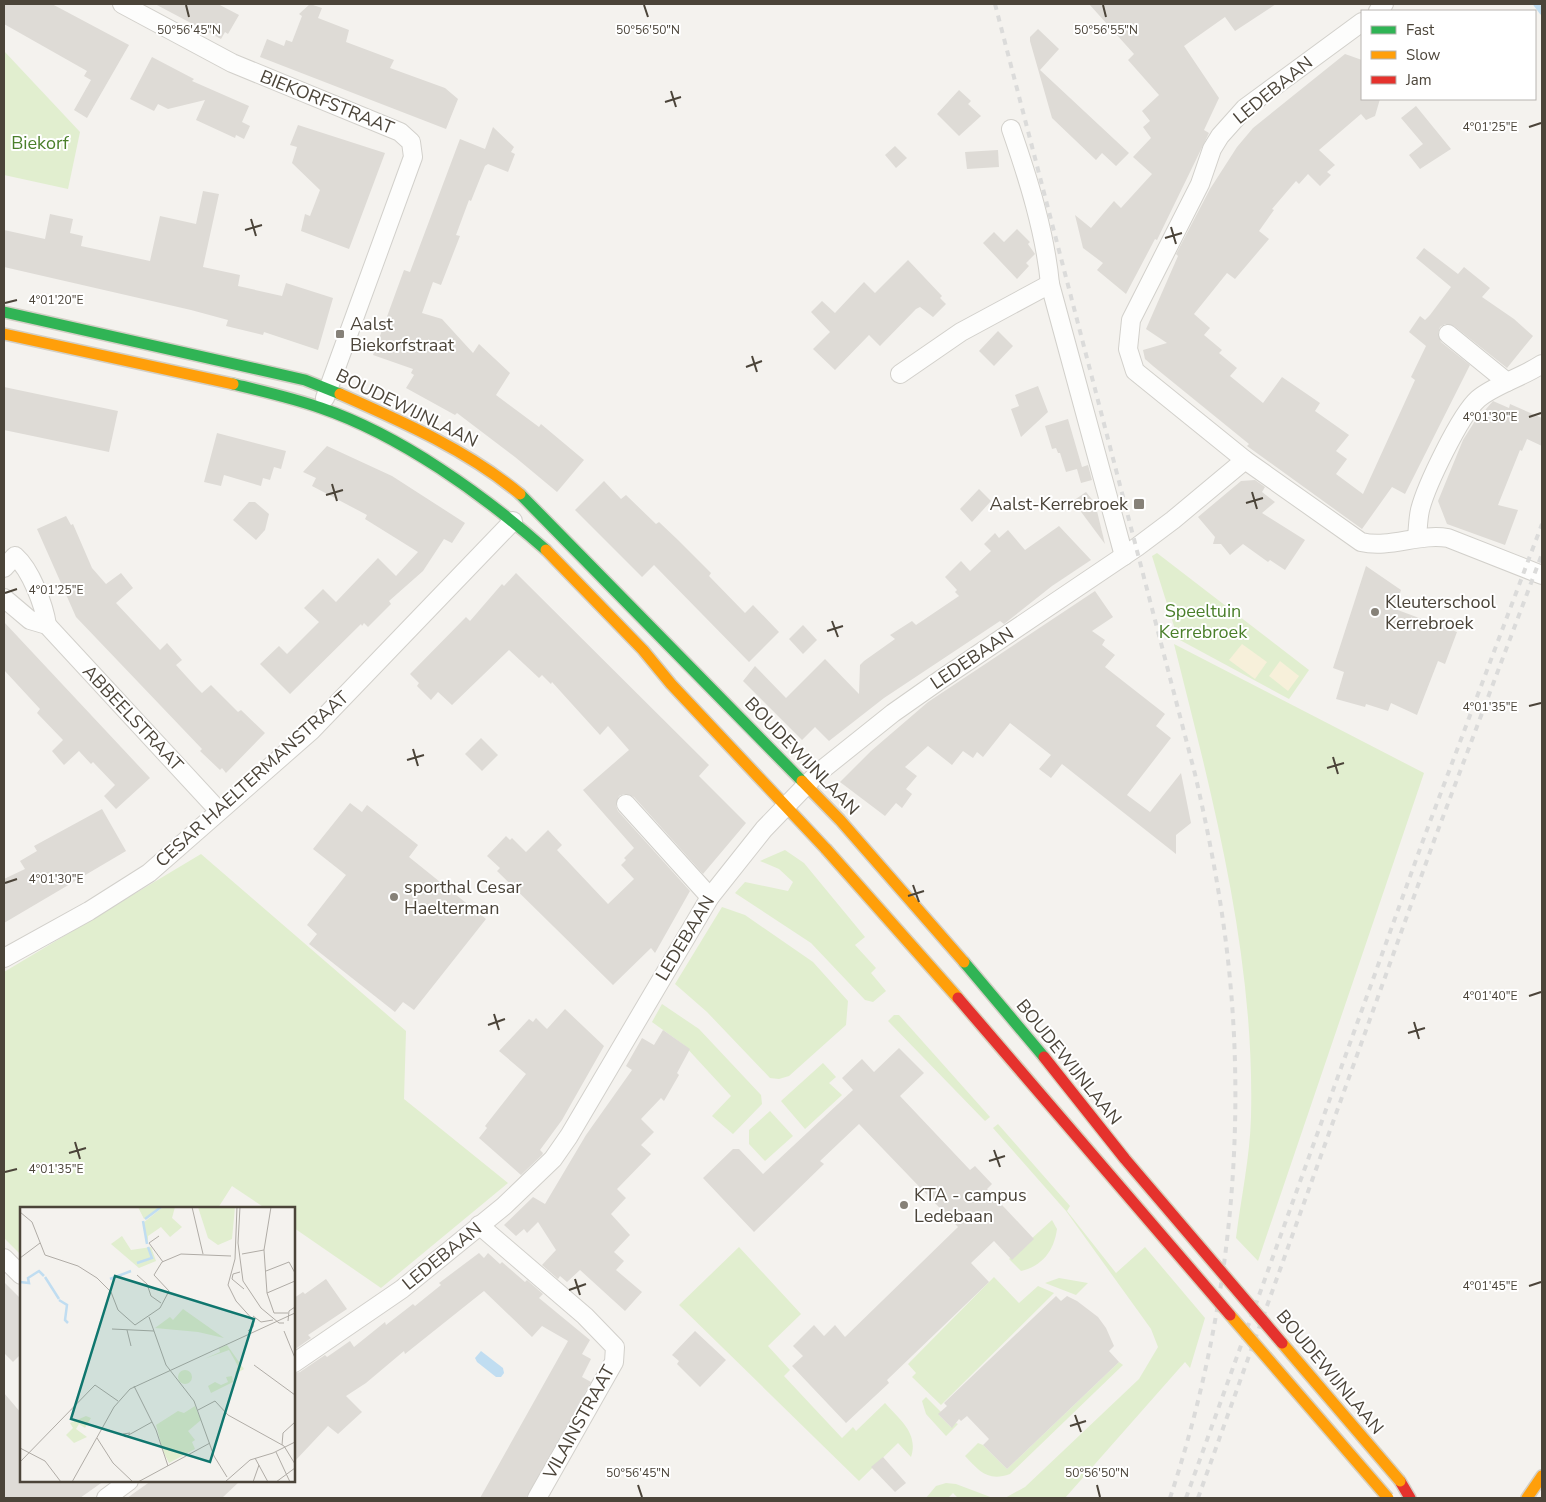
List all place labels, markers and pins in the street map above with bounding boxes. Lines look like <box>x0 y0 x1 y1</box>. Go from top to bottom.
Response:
place label: Aalst Biekorfstraat <box>350 312 455 357</box>
marker: Aalst Biekorfstraat <box>334 328 346 340</box>
place label: Aalst-Kerrebroek <box>989 492 1129 516</box>
marker: Aalst-Kerrebroek <box>1132 497 1146 511</box>
place label: Kleuterschool Kerrebroek <box>1385 590 1497 635</box>
marker: Kleuterschool Kerrebroek <box>1369 606 1381 618</box>
place label: sporthal Cesar Haelterman <box>404 875 522 920</box>
marker: sporthal Cesar Haelterman <box>388 891 400 903</box>
place label: KTA - campus Ledebaan <box>914 1183 1027 1228</box>
marker: KTA - campus Ledebaan <box>898 1199 910 1211</box>

